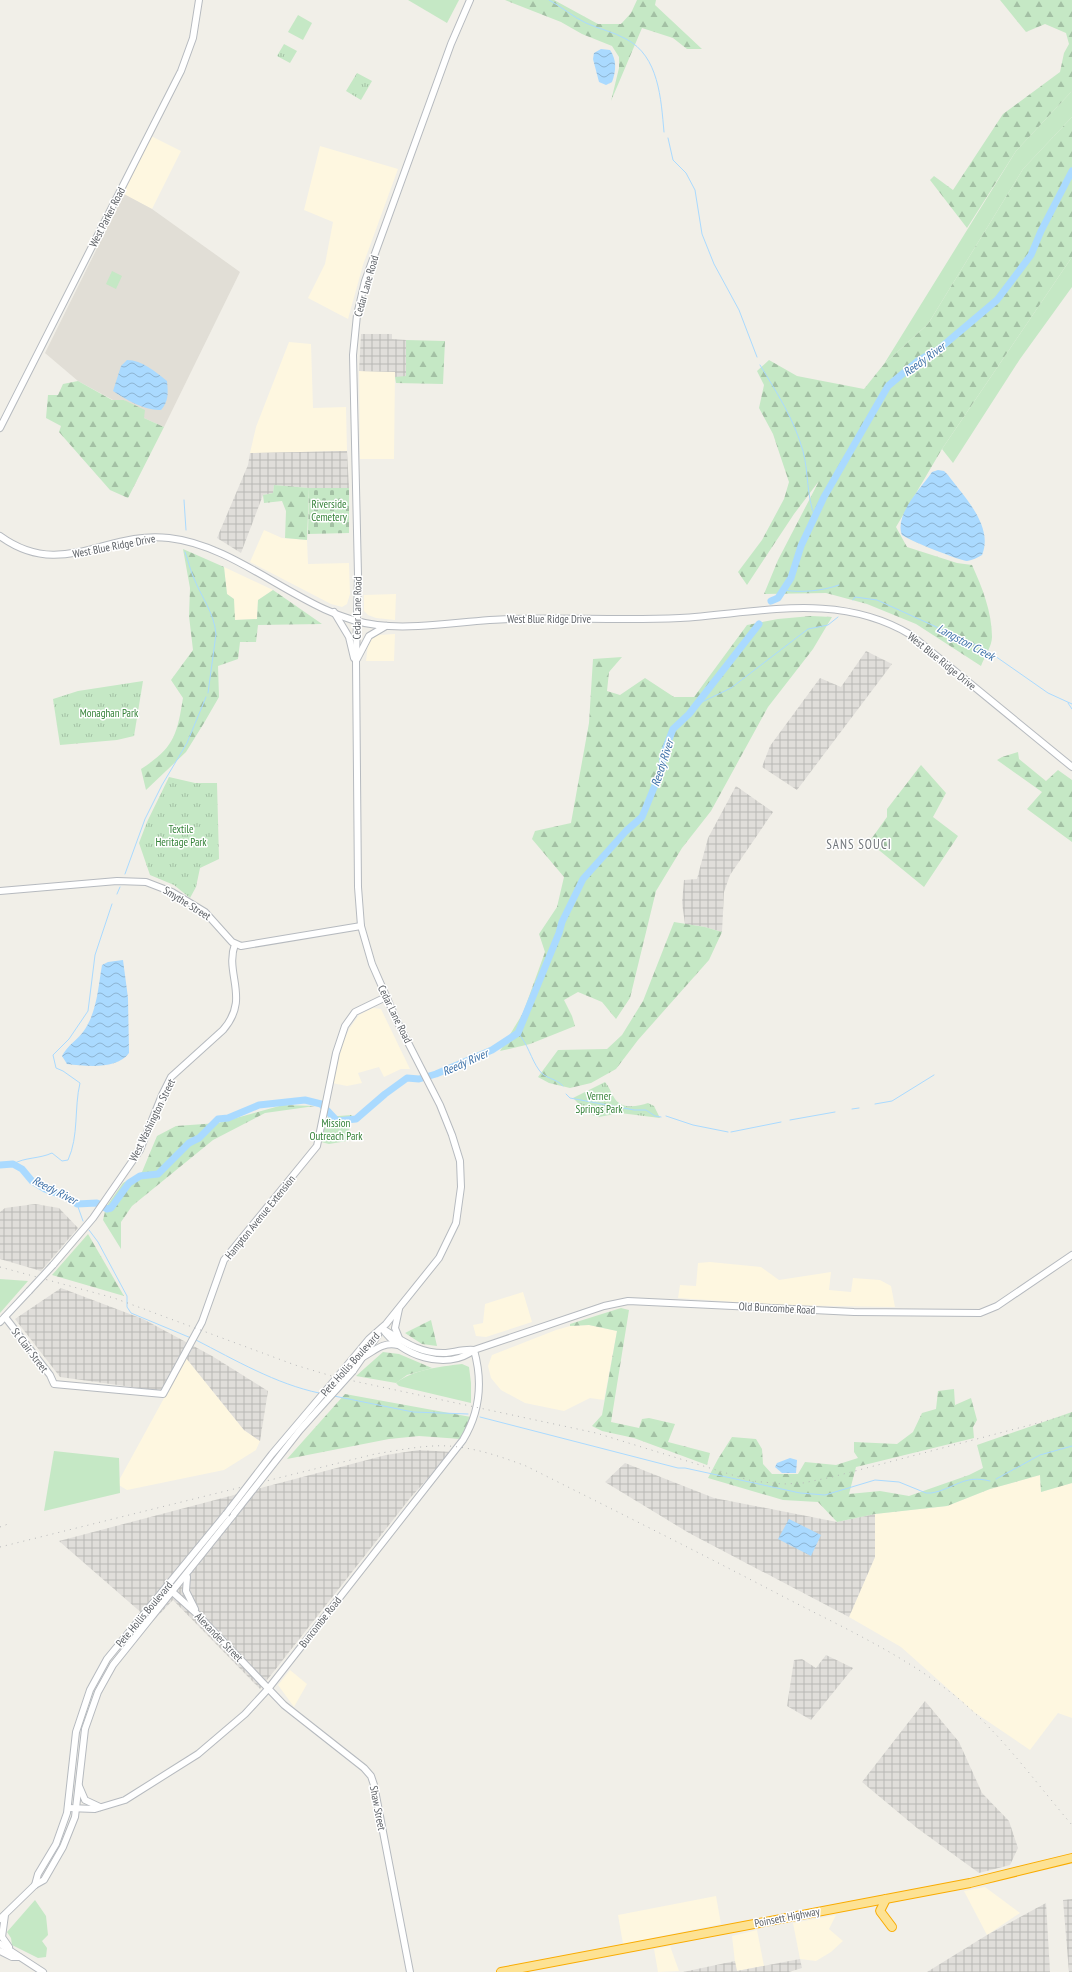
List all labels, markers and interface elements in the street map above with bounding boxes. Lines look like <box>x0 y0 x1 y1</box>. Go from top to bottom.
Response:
street label: West Parker Road <box>86 184 128 249</box>
street label: Cedar Lane Road <box>351 254 381 318</box>
water label: Reedy River <box>900 338 949 379</box>
park label: Riverside Cemetery <box>311 497 348 524</box>
street label: West Blue Ridge Drive <box>71 531 157 561</box>
street label: Cedar Lane Road <box>349 576 365 640</box>
street label: West Blue Ridge Drive <box>507 612 591 626</box>
water label: Langston Creek <box>934 620 999 664</box>
street label: West Blue Ridge Drive <box>905 629 979 693</box>
park label: Monaghan Park <box>80 706 139 720</box>
water label: Reedy River <box>647 736 677 788</box>
park label: Textile Heritage Park <box>155 822 207 849</box>
district label: SANS SOUCI <box>826 836 892 853</box>
street label: Smythe Street <box>161 883 213 923</box>
street label: Cedar Lane Road <box>375 983 415 1046</box>
water label: Reedy River <box>440 1045 492 1079</box>
street label: West Washington Street <box>126 1076 178 1164</box>
park label: Verner Springs Park <box>576 1089 623 1116</box>
park label: Mission Outreach Park <box>309 1116 363 1143</box>
water label: Reedy River <box>30 1172 81 1208</box>
street label: Hampton Avenue Extension <box>222 1172 298 1262</box>
street label: Old Buncombe Road <box>738 1299 816 1317</box>
street label: St Clair Street <box>9 1325 51 1375</box>
street label: Pete Hollis Boulevard <box>318 1329 383 1399</box>
street label: Pete Hollis Boulevard <box>113 1578 176 1650</box>
street label: Buncombe Road <box>296 1594 344 1650</box>
street label: Alexander Street <box>192 1609 246 1665</box>
street label: Shaw Street <box>367 1784 389 1832</box>
street label: Poinsett Highway <box>753 1904 822 1930</box>

